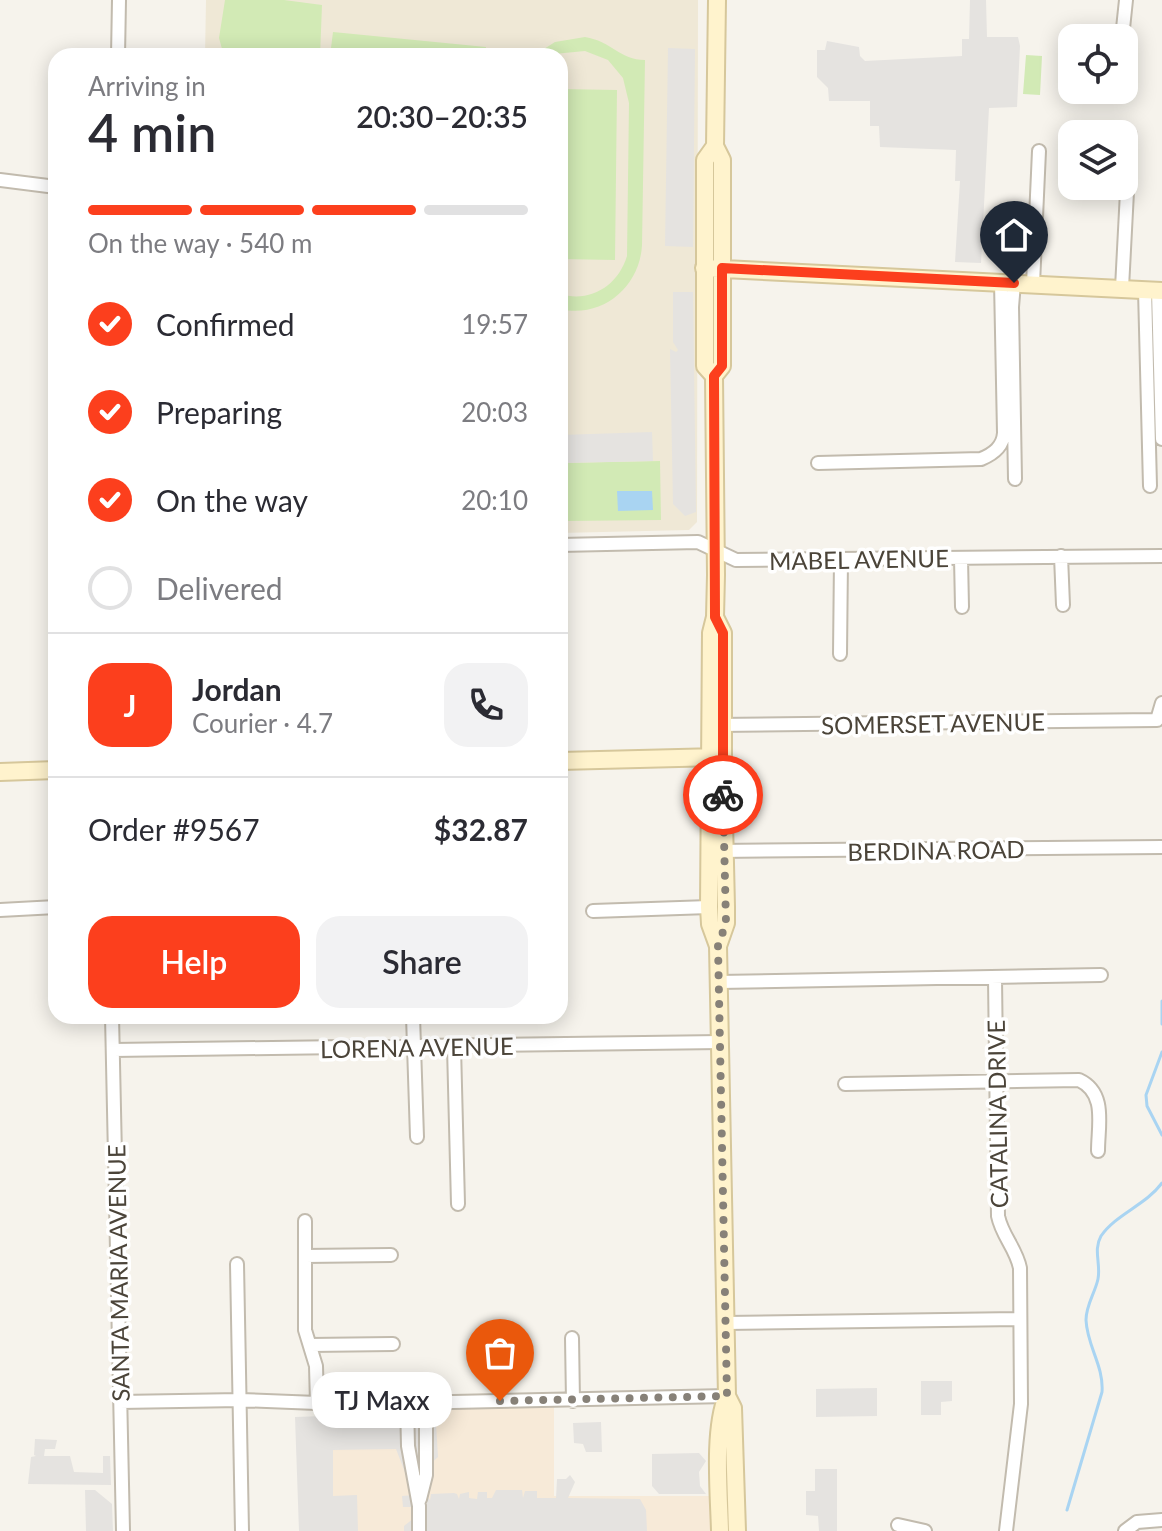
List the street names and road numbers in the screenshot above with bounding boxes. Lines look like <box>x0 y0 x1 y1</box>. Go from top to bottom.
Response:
street label: MABEL AVENUE <box>769 543 949 575</box>
street label: SOMERSET AVENUE <box>821 707 1045 739</box>
street label: BERDINA ROAD <box>847 834 1025 866</box>
street label: CATALINA DRIVE <box>981 1020 1013 1208</box>
street label: LORENA AVENUE <box>320 1031 514 1063</box>
street label: SANTA MARIA AVENUE <box>101 1144 135 1402</box>

